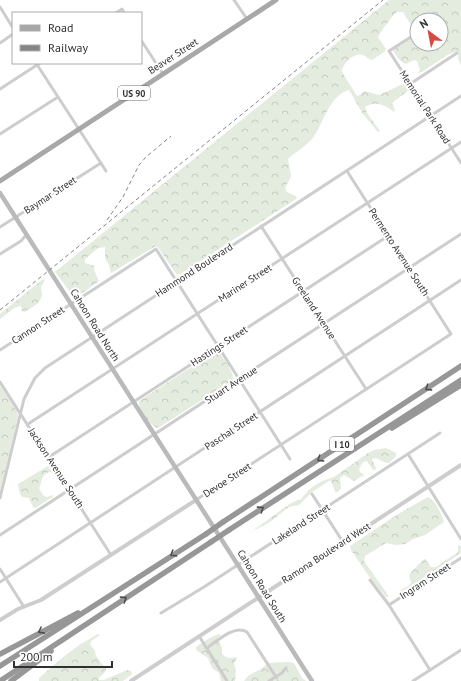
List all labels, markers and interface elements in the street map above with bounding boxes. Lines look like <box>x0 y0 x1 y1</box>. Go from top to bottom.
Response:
legend <box>12 12 142 64</box>
north arrow <box>409 12 449 52</box>
text: N <box>417 16 430 31</box>
text: Road <box>48 20 73 35</box>
street label: Beaver Street <box>145 35 201 77</box>
text: Railway <box>48 40 88 55</box>
street label: Memorial Park Road <box>396 68 454 146</box>
road number: US 90 <box>118 86 150 100</box>
street label: Baymar Street <box>21 173 79 217</box>
street label: Permento Avenue South <box>366 206 432 298</box>
street label: Hammond Boulevard <box>153 240 235 300</box>
street label: Mariner Street <box>216 261 275 305</box>
street label: Greeland Avenue <box>289 274 339 342</box>
street label: Cahoon Road North <box>67 286 123 364</box>
street label: Cannon Street <box>9 303 67 347</box>
street label: Hastings Street <box>188 322 250 369</box>
street label: Stuart Avenue <box>202 363 260 407</box>
one-way arrow <box>426 383 433 390</box>
street label: Paschal Street <box>202 409 260 453</box>
street label: Jackson Avenue South <box>25 424 87 511</box>
road number: I 10 <box>330 437 354 451</box>
one-way arrow <box>317 454 324 462</box>
street label: Devoe Street <box>200 459 254 500</box>
street label: Lakeland Street <box>270 500 333 548</box>
one-way arrow <box>257 507 264 514</box>
street label: Ramona Boulevard West <box>279 519 373 587</box>
street label: Cahoon Road South <box>234 547 290 625</box>
one-way arrow <box>170 550 177 557</box>
street label: Ingram Street <box>397 559 454 602</box>
one-way arrow <box>120 596 127 604</box>
one-way arrow <box>38 627 46 634</box>
scale bar <box>14 643 112 669</box>
text: 200 m <box>20 649 53 664</box>

